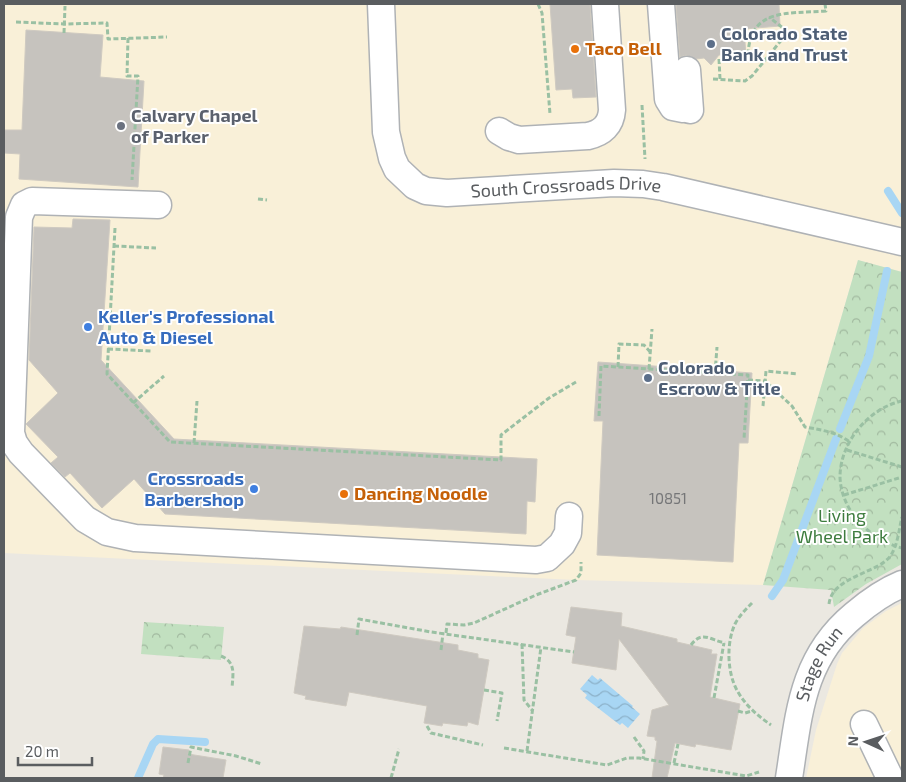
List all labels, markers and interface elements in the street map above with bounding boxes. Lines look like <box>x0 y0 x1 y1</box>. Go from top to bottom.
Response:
place label: Colorado State Bank and Trust <box>721 22 848 65</box>
place label: Taco Bell <box>585 37 662 59</box>
marker: Colorado State Bank and Trust <box>705 38 717 50</box>
marker: Taco Bell <box>569 43 581 55</box>
place label: Calvary Chapel of Parker <box>131 104 258 147</box>
marker: Calvary Chapel of Parker <box>115 120 127 132</box>
street label: South Crossroads Drive <box>470 171 663 202</box>
place label: Keller's Professional Auto & Diesel <box>98 305 274 348</box>
marker: Keller's Professional Auto & Diesel <box>82 321 94 333</box>
place label: Colorado Escrow & Title <box>658 356 781 399</box>
marker: Colorado Escrow & Title <box>642 372 654 384</box>
place label: Crossroads Barbershop <box>144 467 244 510</box>
place label: Dancing Noodle <box>354 482 488 504</box>
marker: Crossroads Barbershop <box>248 483 260 495</box>
marker: Dancing Noodle <box>338 488 350 500</box>
house number: 10851 <box>649 489 687 507</box>
park label: Living Wheel Park <box>796 504 888 547</box>
street label: Stage Run <box>790 621 847 704</box>
north arrow <box>841 717 891 767</box>
scale bar <box>18 734 91 766</box>
text: N <box>844 736 861 747</box>
text: 20 m <box>25 742 59 760</box>

